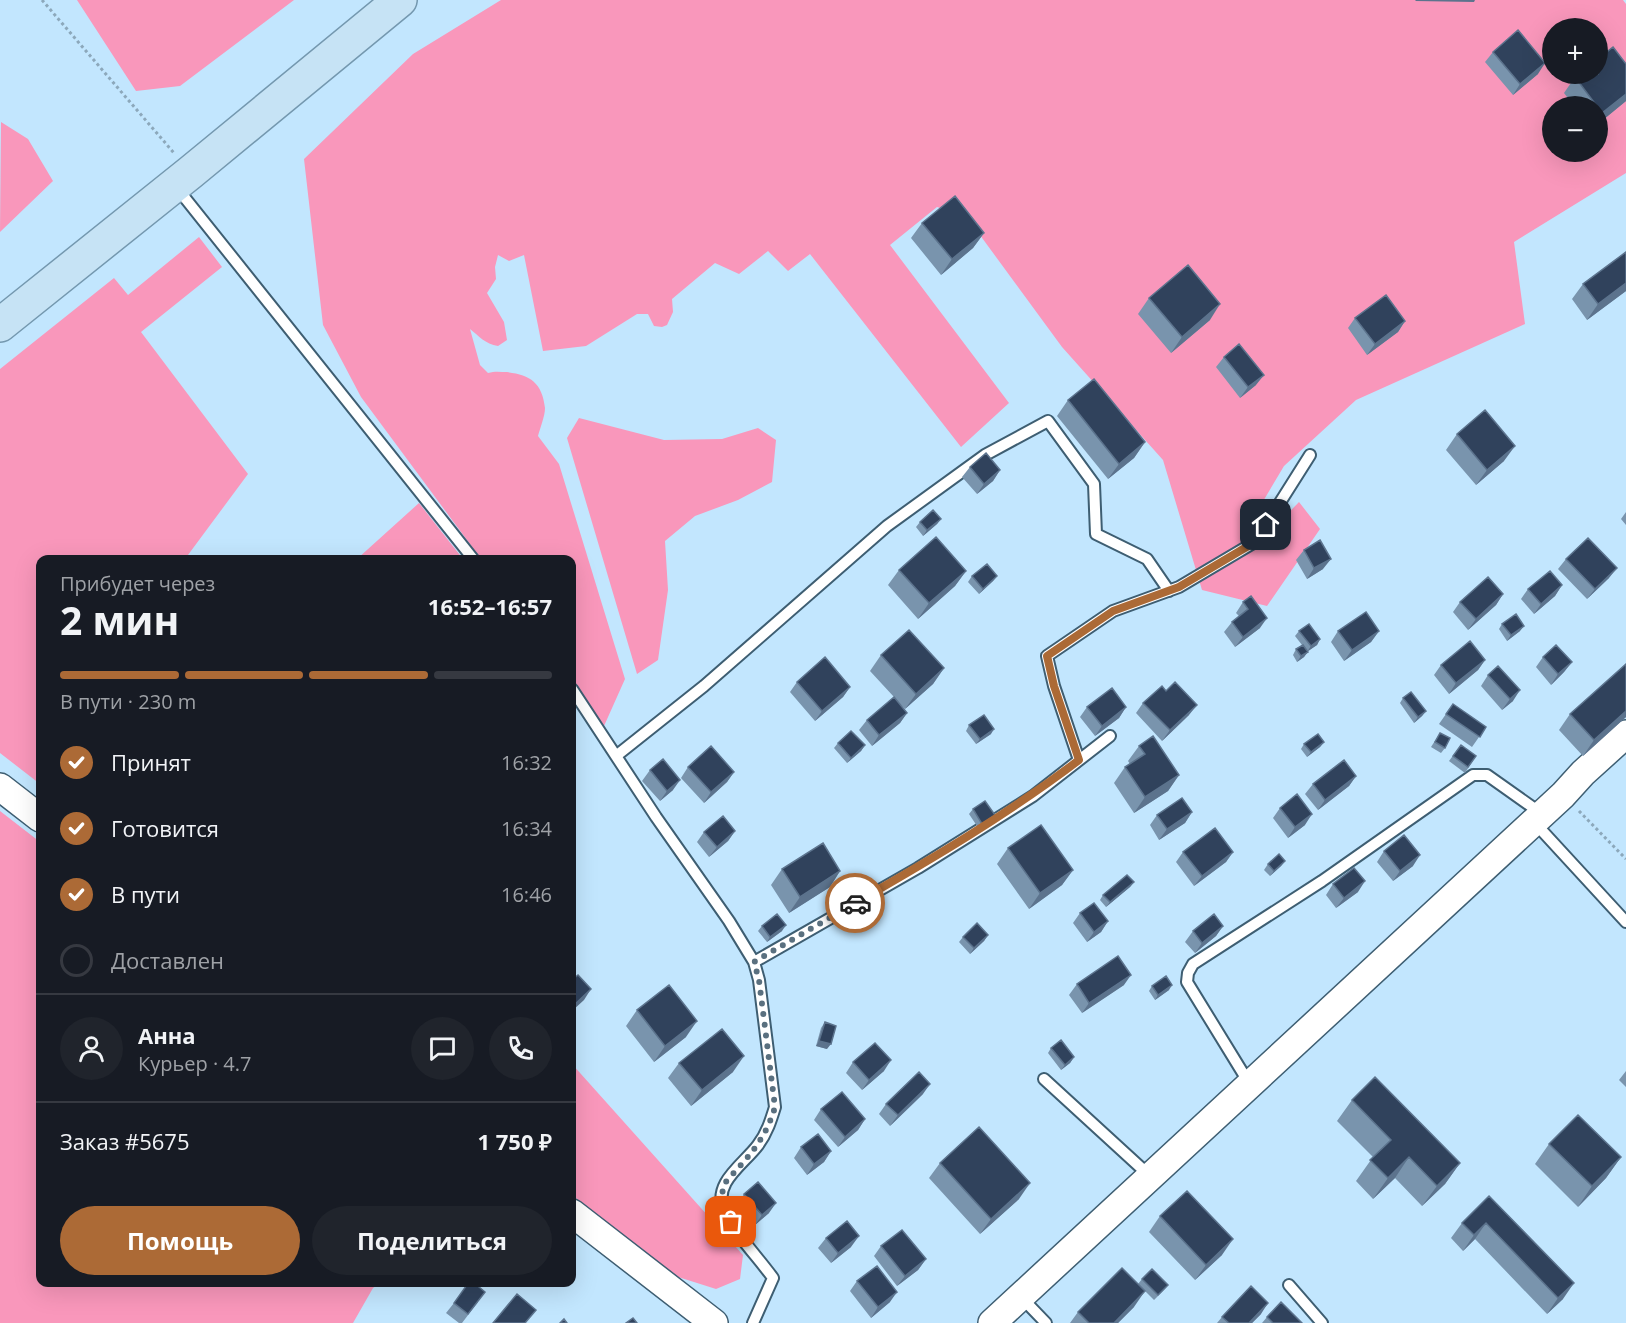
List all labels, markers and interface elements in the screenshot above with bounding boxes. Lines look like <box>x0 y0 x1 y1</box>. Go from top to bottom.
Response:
map controls <box>1542 18 1608 162</box>
button: + <box>1542 18 1608 84</box>
button: − <box>1542 96 1608 162</box>
pin <box>1240 499 1291 550</box>
icon: home <box>1249 508 1282 541</box>
text: Прибудет через <box>60 570 215 597</box>
text: 16:52–16:57 <box>428 591 552 621</box>
text: 2 мин <box>60 593 179 646</box>
text: В пути · 230 m <box>60 688 196 715</box>
icon: check <box>60 746 93 779</box>
text: Принят <box>111 747 191 777</box>
text: 16:32 <box>501 749 552 776</box>
icon: check <box>60 812 93 845</box>
text: Готовится <box>111 813 219 843</box>
text: 16:34 <box>501 815 552 842</box>
courier <box>825 873 885 933</box>
icon: check <box>60 878 93 911</box>
text: В пути <box>111 879 180 909</box>
text: 16:46 <box>501 881 552 908</box>
icon: car <box>839 887 872 920</box>
text: Доставлен <box>111 945 224 975</box>
button: person <box>60 1017 123 1080</box>
button: chat <box>411 1017 474 1080</box>
button: phone <box>489 1017 552 1080</box>
text: Анна <box>138 1020 196 1050</box>
text: Курьер · 4.7 <box>138 1050 252 1077</box>
text: Заказ #5675 <box>60 1126 190 1156</box>
text: 1 750 ₽ <box>477 1126 552 1156</box>
pin <box>705 1196 756 1247</box>
icon: bag <box>714 1205 747 1238</box>
button: Помощь <box>60 1206 300 1275</box>
button: Поделиться <box>312 1206 552 1275</box>

